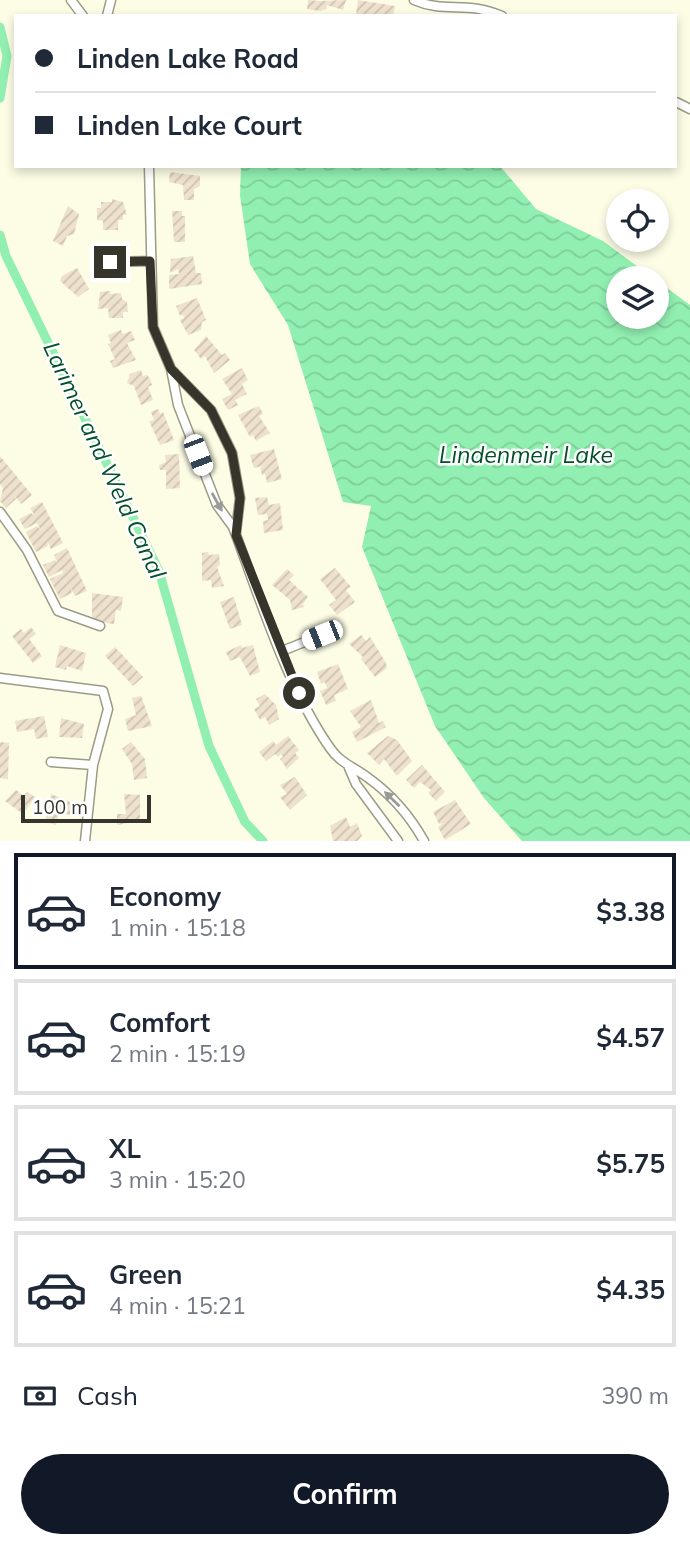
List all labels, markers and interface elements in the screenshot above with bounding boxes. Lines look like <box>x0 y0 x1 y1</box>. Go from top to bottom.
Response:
text: Linden Lake Road <box>77 42 299 75</box>
text: Linden Lake Court <box>77 109 302 142</box>
map controls <box>606 189 669 329</box>
button: locate <box>606 189 669 252</box>
route end <box>94 246 126 278</box>
button: layers <box>606 266 669 329</box>
water label: Larimer and Weld Canal <box>37 337 173 584</box>
car <box>181 432 216 478</box>
water label: Lindenmeir Lake <box>439 440 613 469</box>
one-way arrow <box>212 492 223 512</box>
car <box>299 617 346 653</box>
route start <box>283 677 315 709</box>
scale bar <box>21 792 150 824</box>
one-way arrow <box>384 792 401 808</box>
text: 100 m <box>32 795 88 819</box>
icon: car <box>25 880 88 943</box>
text: Economy <box>109 880 221 913</box>
text: $3.38 <box>596 895 665 928</box>
text: 1 min · 15:18 <box>109 913 246 942</box>
icon: car <box>25 1006 88 1069</box>
text: Comfort <box>109 1006 210 1039</box>
text: $4.57 <box>596 1021 665 1054</box>
text: 2 min · 15:19 <box>109 1039 246 1068</box>
icon: car <box>25 1132 88 1195</box>
text: XL <box>109 1132 141 1165</box>
text: $5.75 <box>596 1147 665 1180</box>
text: 3 min · 15:20 <box>109 1165 246 1194</box>
icon: car <box>25 1258 88 1321</box>
text: Green <box>109 1258 182 1291</box>
text: $4.35 <box>596 1273 665 1306</box>
text: 4 min · 15:21 <box>109 1291 246 1320</box>
icon: cash <box>21 1377 59 1415</box>
text: Cash <box>77 1379 138 1412</box>
text: 390 m <box>601 1381 669 1410</box>
button: Confirm <box>21 1454 669 1534</box>

